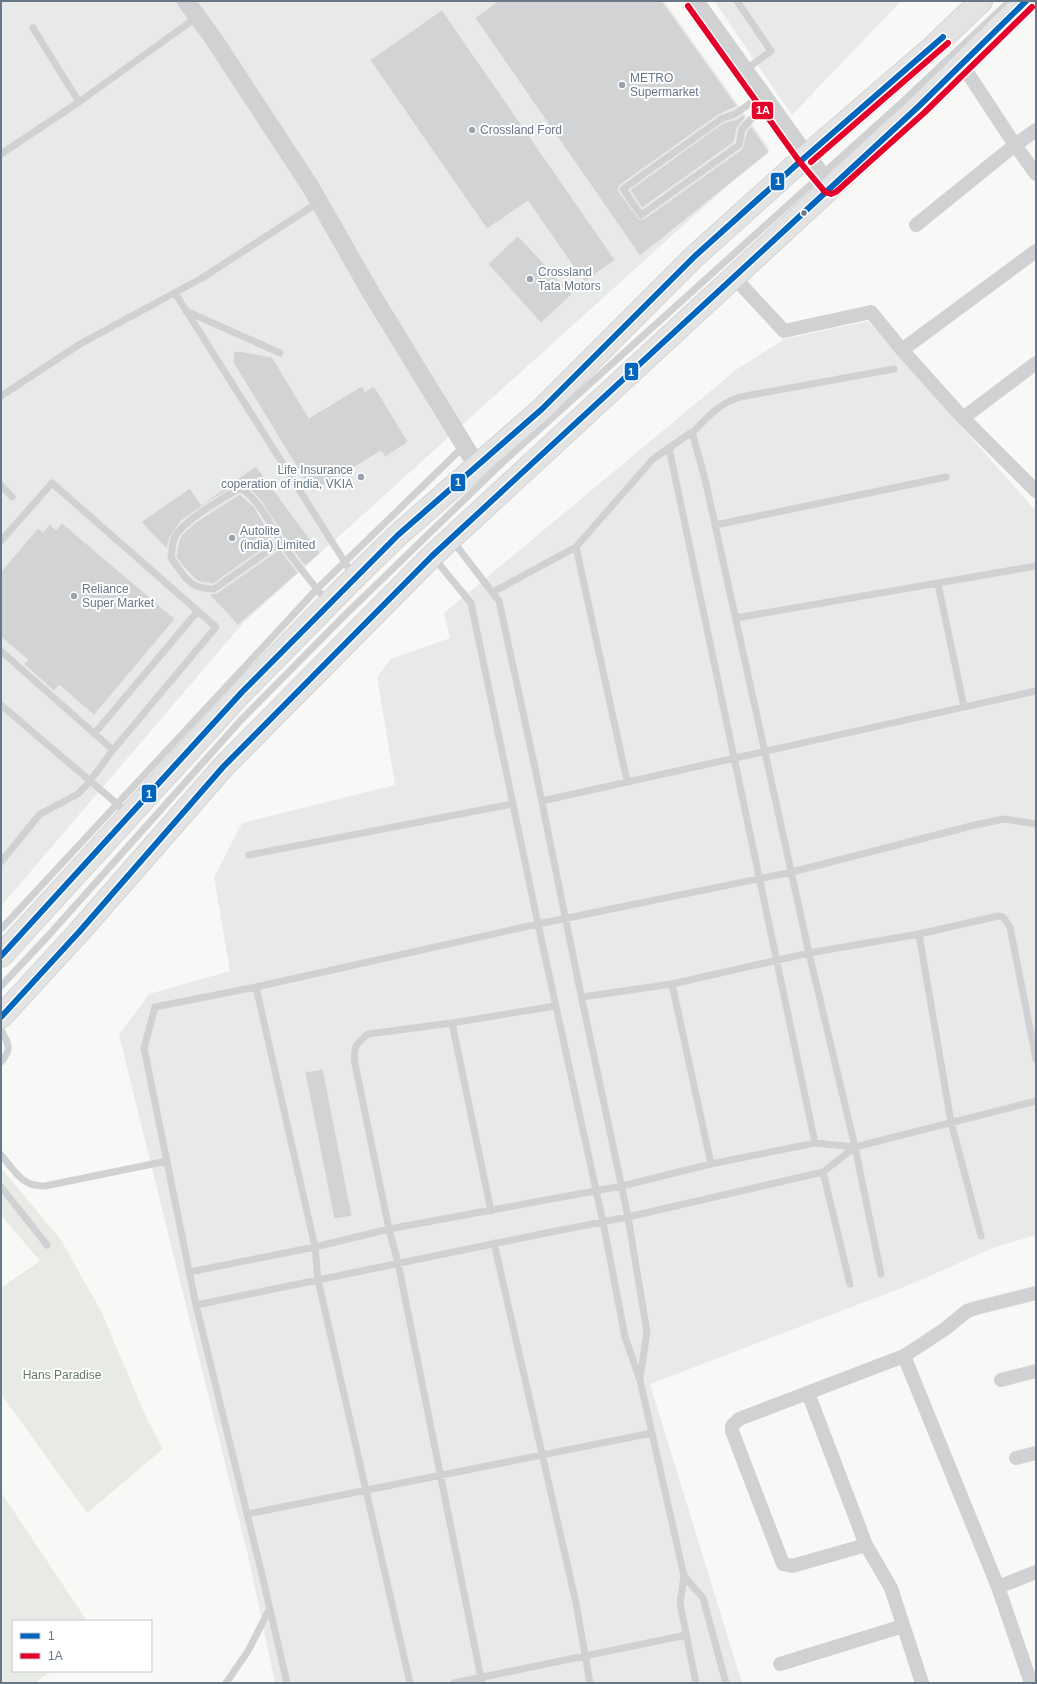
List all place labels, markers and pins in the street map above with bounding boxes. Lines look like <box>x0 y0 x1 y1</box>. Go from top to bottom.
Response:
place label: METRO Supermarket <box>630 71 699 99</box>
marker: METRO Supermarket <box>617 80 627 90</box>
place label: Crossland Ford <box>480 123 562 137</box>
marker: Crossland Ford <box>467 125 477 135</box>
unlabelled marker <box>799 208 809 218</box>
place label: Crossland Tata Motors <box>538 265 601 293</box>
marker: Crossland Tata Motors <box>525 274 535 284</box>
place label: Life Insurance coperation of india, VKIA <box>221 463 353 491</box>
marker: Life Insurance coperation of india, VKIA <box>356 472 366 482</box>
place label: Autolite (india) Limited <box>240 524 315 552</box>
marker: Autolite (india) Limited <box>227 533 237 543</box>
place label: Reliance Super Market <box>82 582 155 610</box>
marker: Reliance Super Market <box>69 591 79 601</box>

